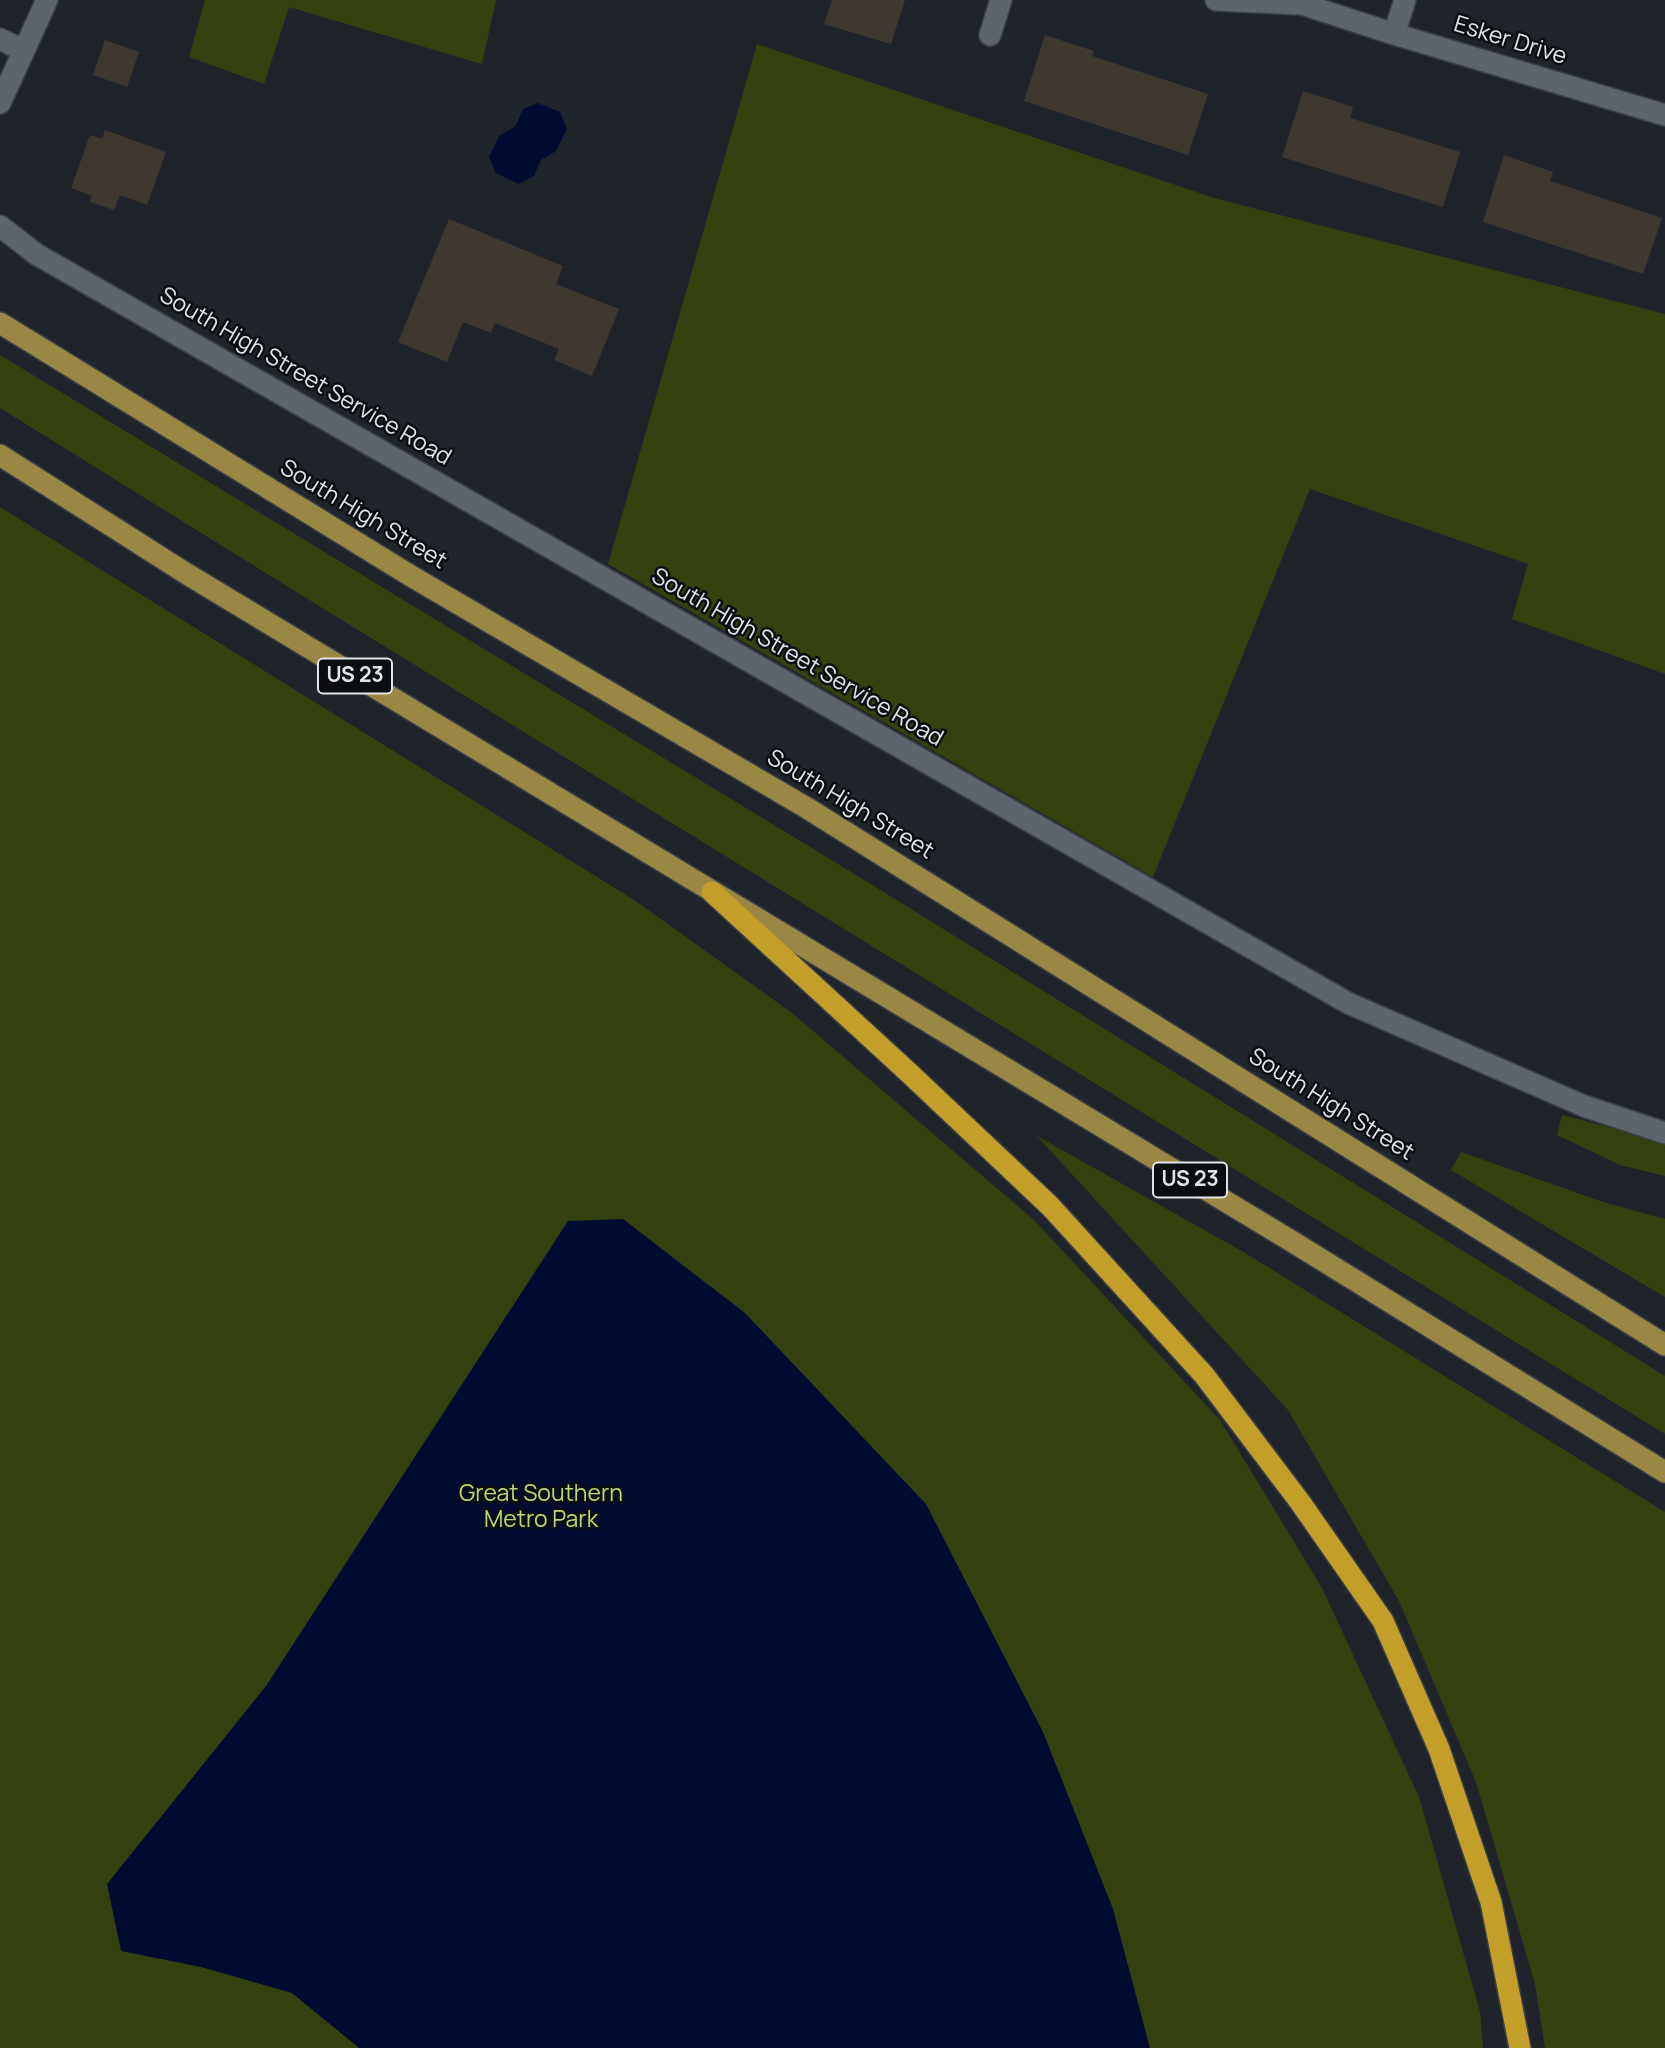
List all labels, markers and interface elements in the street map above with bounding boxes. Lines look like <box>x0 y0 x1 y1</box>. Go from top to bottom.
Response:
street label: Esker Drive <box>1450 11 1570 71</box>
street label: South High Street Service Road <box>154 282 456 472</box>
street label: South High Street <box>275 454 451 576</box>
street label: South High Street Service Road <box>646 563 948 753</box>
road number: US 23 <box>318 658 392 694</box>
street label: South High Street <box>762 744 938 866</box>
street label: South High Street <box>1243 1043 1419 1167</box>
road number: US 23 <box>1153 1162 1227 1198</box>
park label: Great Southern Metro Park <box>459 1481 623 1535</box>

